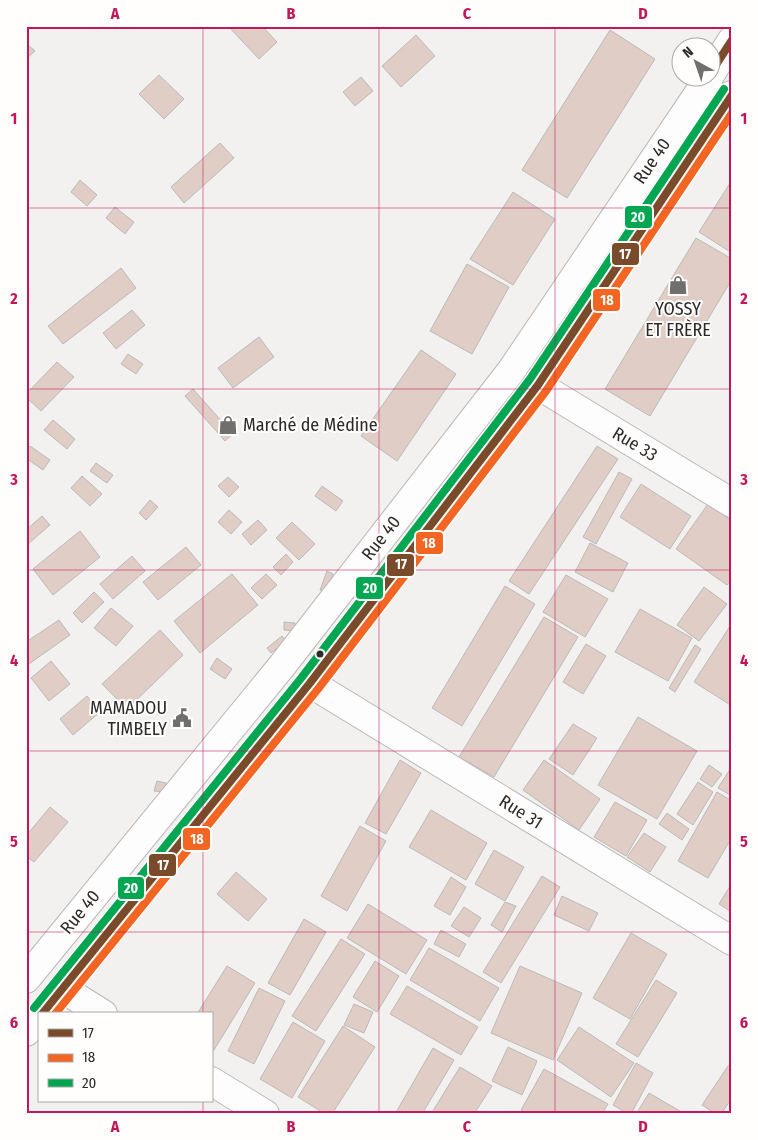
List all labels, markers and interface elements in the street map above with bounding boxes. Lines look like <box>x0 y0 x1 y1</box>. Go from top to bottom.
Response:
text: A <box>110 4 120 23</box>
text: B <box>287 4 296 23</box>
text: C <box>463 4 472 23</box>
text: D <box>638 4 648 23</box>
north arrow <box>670 38 720 88</box>
text: N <box>679 43 697 62</box>
text: 1 <box>11 109 17 128</box>
text: 1 <box>741 109 747 128</box>
street label: Rue 40 <box>629 134 675 188</box>
line badge: 20 <box>624 205 653 229</box>
text: 20 <box>630 209 645 226</box>
line badge: 17 <box>611 242 640 266</box>
text: 17 <box>619 246 631 263</box>
shop icon: YOSSY ET FRÈRE <box>667 274 689 296</box>
line badge: 18 <box>592 288 621 312</box>
text: 2 <box>9 289 18 308</box>
text: 2 <box>739 289 748 308</box>
text: 18 <box>600 292 614 309</box>
place label: YOSSY ET FRÈRE <box>645 298 711 341</box>
shop icon: Marché de Médine <box>217 414 239 436</box>
place label: Marché de Médine <box>243 414 378 436</box>
street label: Rue 33 <box>609 422 661 466</box>
text: 3 <box>9 470 18 489</box>
text: 3 <box>739 470 748 489</box>
street label: Rue 40 <box>357 511 405 565</box>
line badge: 18 <box>415 531 444 555</box>
text: 18 <box>422 535 436 552</box>
line badge: 17 <box>386 553 415 577</box>
text: 17 <box>395 556 407 573</box>
line badge: 20 <box>355 576 384 600</box>
text: 20 <box>362 580 377 597</box>
unlabelled marker <box>315 649 325 659</box>
text: 4 <box>10 651 18 670</box>
text: 4 <box>740 651 748 670</box>
place label: MAMADOU TIMBELY <box>90 697 167 740</box>
public building icon: MAMADOU TIMBELY <box>171 707 193 729</box>
street label: Rue 31 <box>495 790 547 834</box>
line badge: 18 <box>182 827 211 851</box>
text: 18 <box>190 831 204 848</box>
text: 5 <box>10 832 18 851</box>
text: 5 <box>740 832 748 851</box>
line badge: 17 <box>148 853 177 877</box>
text: 17 <box>157 857 169 874</box>
line badge: 20 <box>117 876 145 900</box>
text: 20 <box>123 880 138 897</box>
street label: Rue 40 <box>56 885 104 939</box>
legend <box>38 1012 212 1102</box>
text: 6 <box>10 1013 18 1032</box>
text: 6 <box>740 1013 748 1032</box>
text: 17 <box>82 1024 94 1042</box>
text: 18 <box>82 1048 95 1066</box>
text: 20 <box>82 1074 96 1092</box>
text: A <box>110 1117 120 1136</box>
text: B <box>287 1117 296 1136</box>
text: C <box>463 1117 472 1136</box>
text: D <box>638 1117 648 1136</box>

